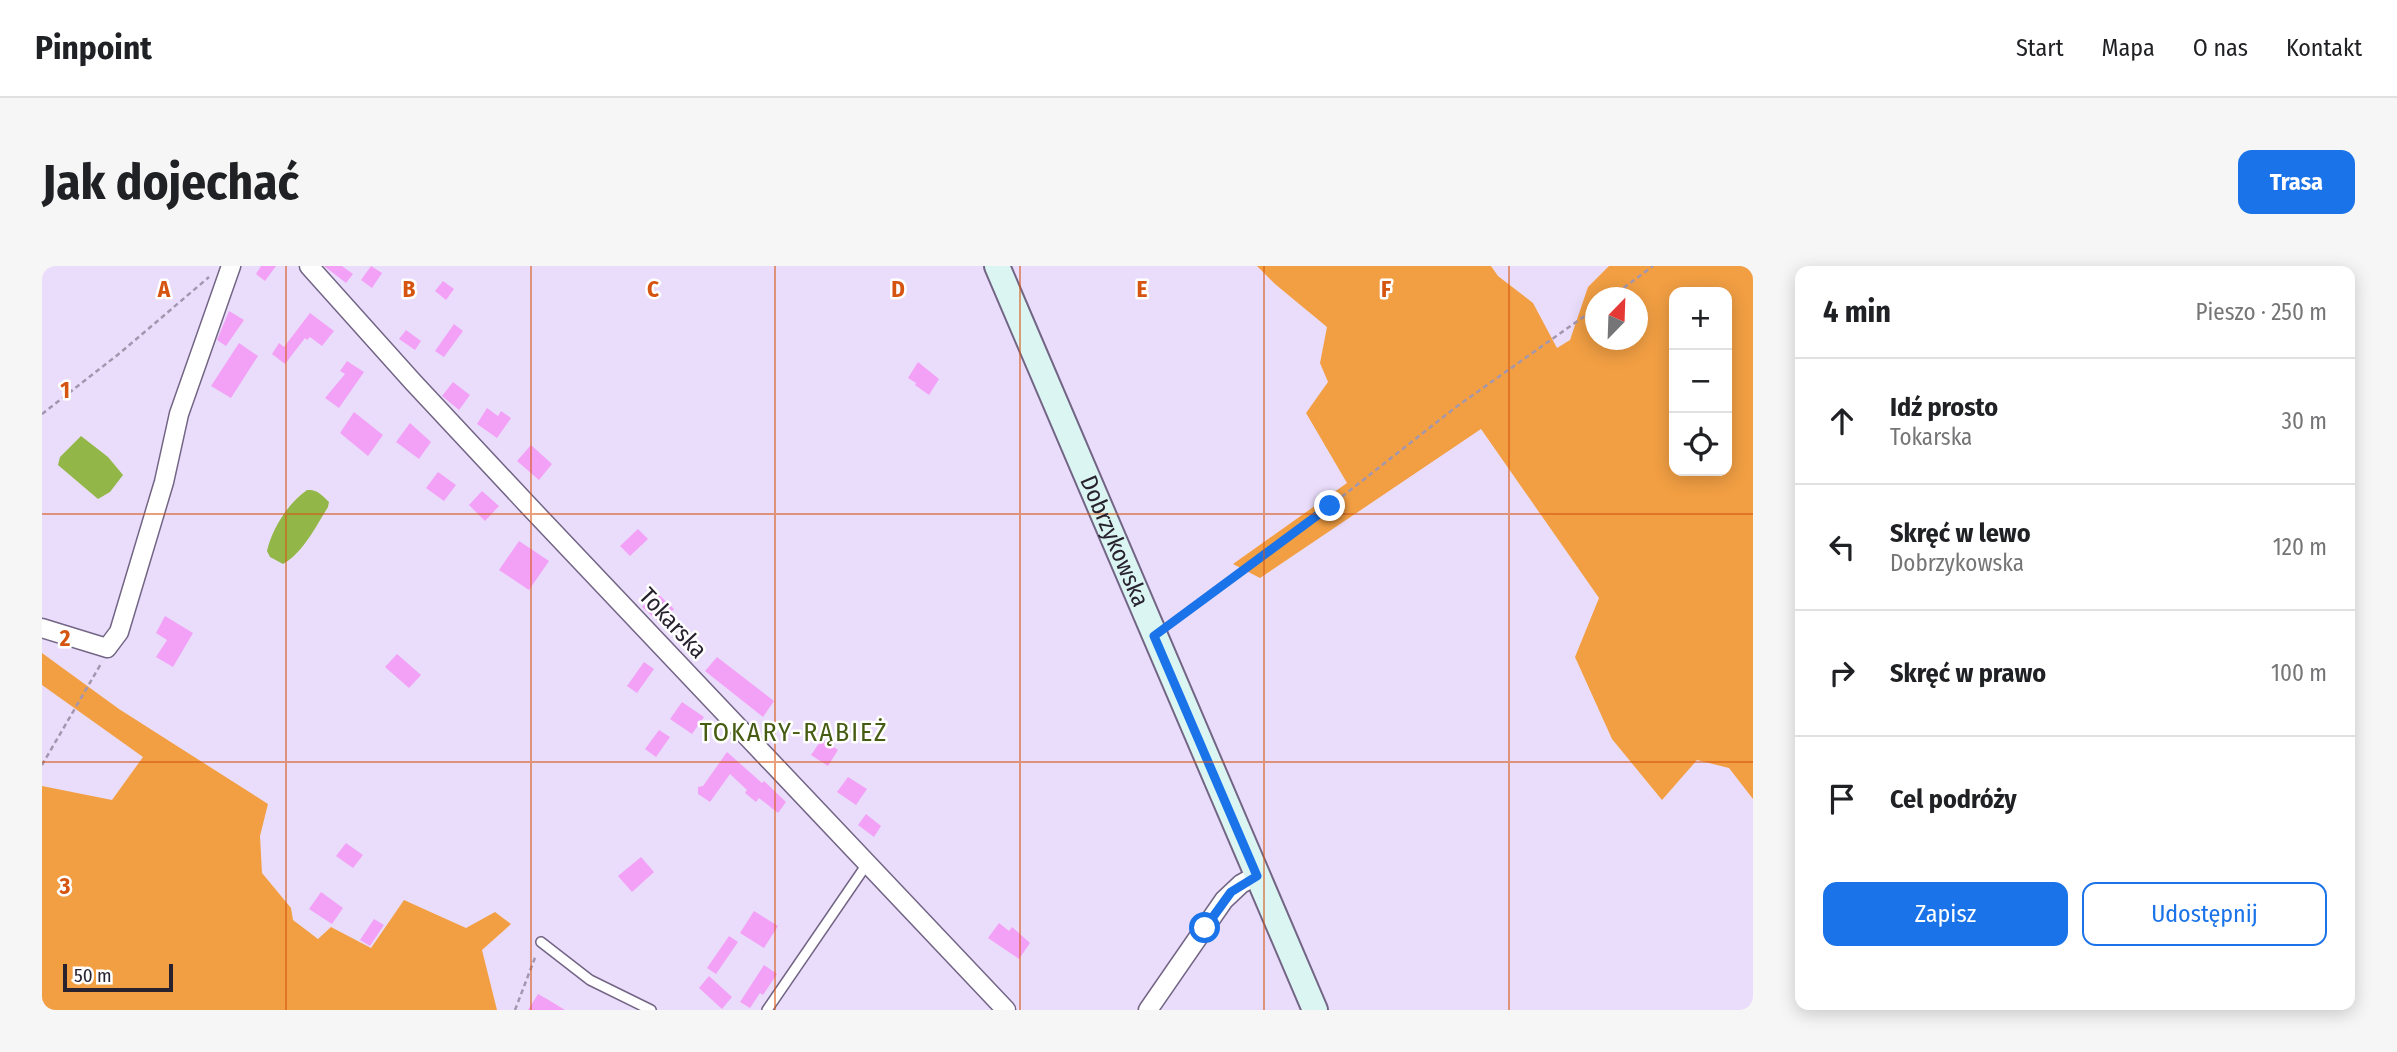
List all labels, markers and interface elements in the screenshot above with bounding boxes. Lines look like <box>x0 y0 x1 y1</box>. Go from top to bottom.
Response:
text: Pinpoint <box>35 28 152 68</box>
text: Start <box>2016 34 2064 62</box>
text: Mapa <box>2102 34 2155 62</box>
text: O nas <box>2193 34 2248 62</box>
text: Kontakt <box>2286 34 2362 62</box>
button: Trasa <box>2238 150 2355 214</box>
text: Jak dojechać <box>42 153 299 212</box>
text: A <box>157 275 171 303</box>
text: B <box>403 275 416 303</box>
text: C <box>647 275 659 303</box>
text: D <box>891 275 905 303</box>
text: E <box>1137 275 1148 303</box>
text: F <box>1381 275 1391 303</box>
north arrow <box>1585 287 1648 350</box>
map controls <box>1669 287 1732 476</box>
button: + <box>1669 287 1732 350</box>
text: 4 min <box>1823 294 1891 330</box>
text: Pieszo · 250 m <box>2196 298 2327 326</box>
button: − <box>1669 350 1732 413</box>
text: 1 <box>60 376 70 404</box>
text: Idź prosto <box>1890 392 1998 423</box>
icon: ahead <box>1823 402 1861 440</box>
text: 30 m <box>2282 407 2327 435</box>
button: locate <box>1669 413 1732 476</box>
text: Tokarska <box>1890 423 1972 451</box>
street label: Dobrzykowska <box>1074 471 1155 611</box>
route end <box>1314 490 1345 521</box>
text: Skręć w lewo <box>1890 518 2031 549</box>
icon: left <box>1823 528 1861 566</box>
text: 120 m <box>2273 533 2327 561</box>
text: Dobrzykowska <box>1890 549 2024 577</box>
street label: Tokarska <box>633 582 713 664</box>
text: 2 <box>59 624 71 652</box>
icon: right <box>1823 654 1861 692</box>
text: Skręć w prawo <box>1890 658 2046 689</box>
text: 100 m <box>2271 659 2327 687</box>
district label: TOKARY-RĄBIEŻ <box>700 717 888 748</box>
icon: arrive <box>1823 780 1861 818</box>
text: Cel podróży <box>1890 784 2017 815</box>
text: 3 <box>59 872 71 900</box>
button: Zapisz <box>1823 882 2068 946</box>
button: Udostępnij <box>2082 882 2327 946</box>
route start <box>1189 912 1220 943</box>
scale bar <box>63 961 173 993</box>
text: 50 m <box>74 964 112 987</box>

